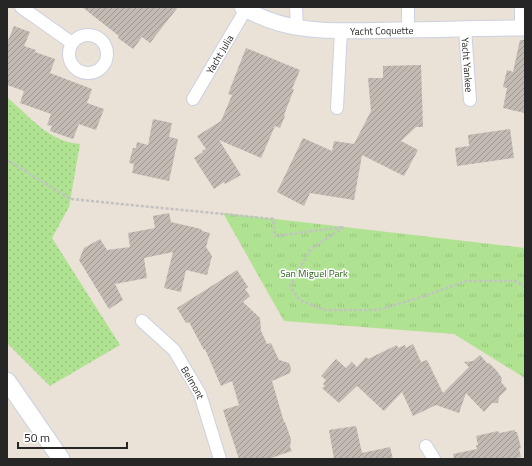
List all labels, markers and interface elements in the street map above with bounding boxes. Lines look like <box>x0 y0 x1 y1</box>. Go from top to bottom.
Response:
street label: Yacht Coquette <box>350 22 414 38</box>
street label: Yacht Julia <box>202 32 237 76</box>
street label: Yacht Yankee <box>458 37 477 93</box>
park label: San Miguel Park <box>280 266 348 281</box>
street label: Belmont <box>178 363 209 401</box>
scale bar <box>18 424 127 450</box>
text: 50 m <box>24 428 50 447</box>

